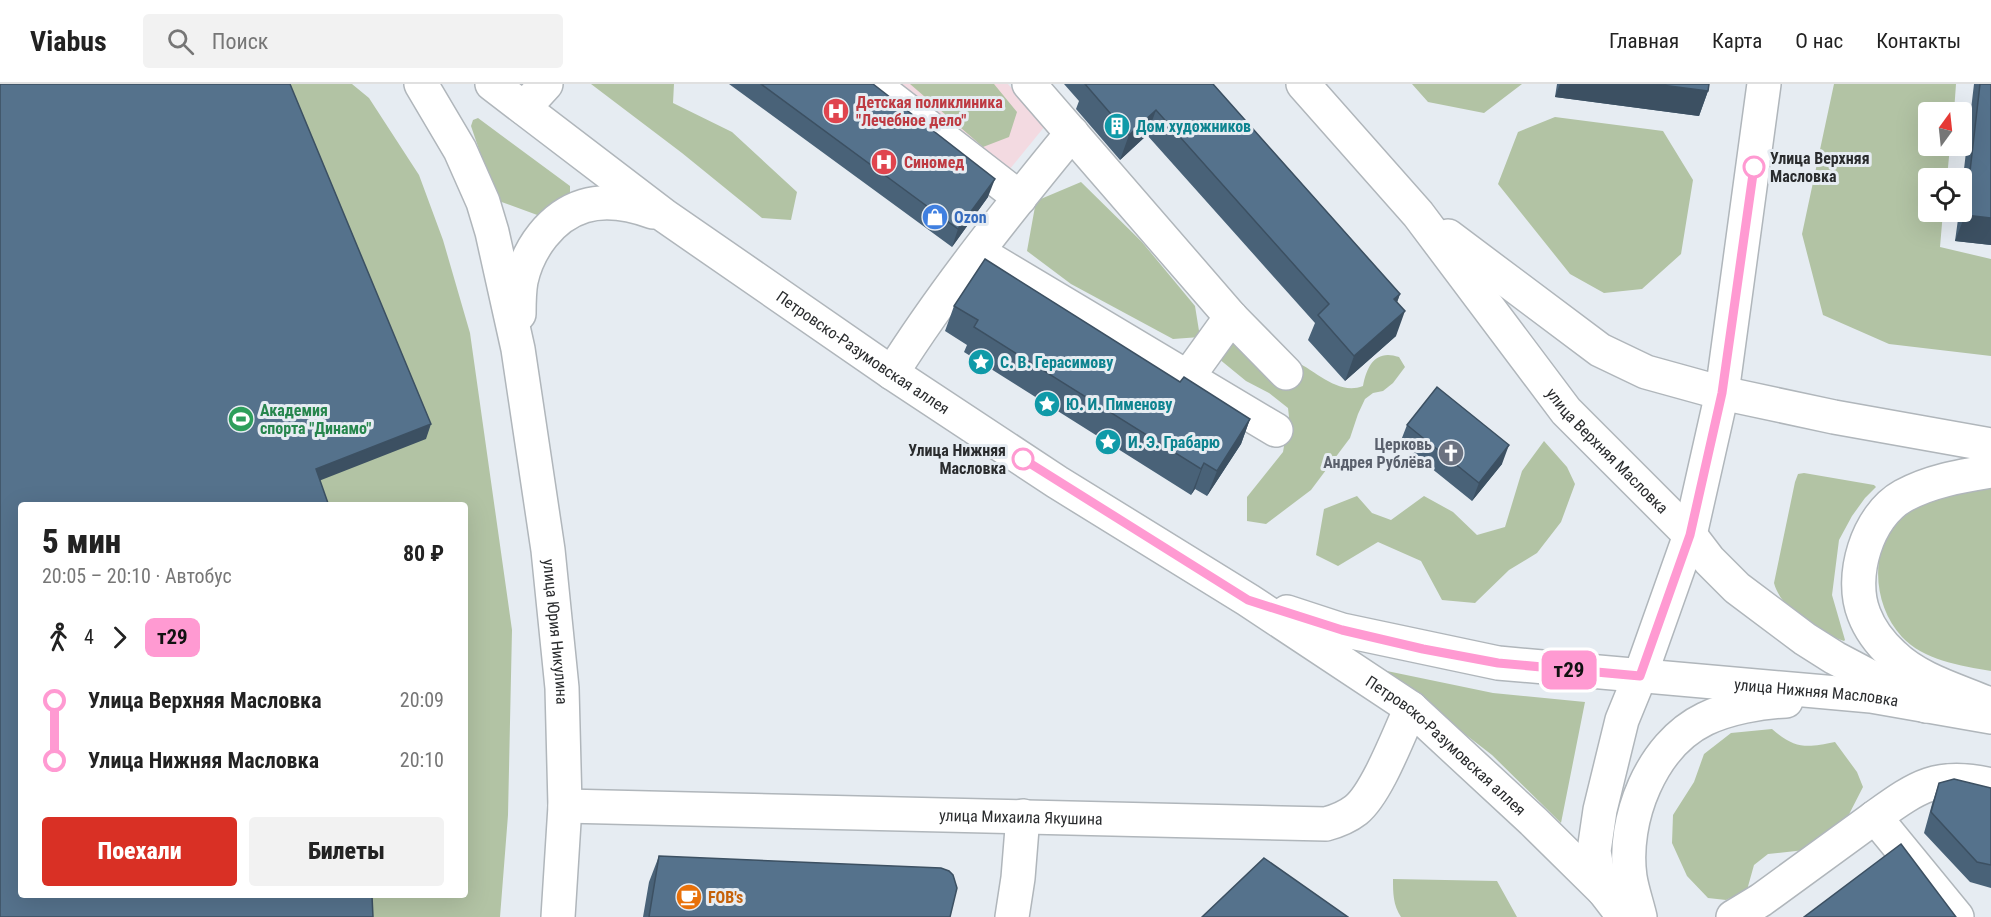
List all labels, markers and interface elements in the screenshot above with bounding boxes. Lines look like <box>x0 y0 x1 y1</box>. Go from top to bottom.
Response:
search box <box>143 14 563 68</box>
text: Viabus <box>30 25 107 58</box>
icon: search <box>164 25 197 58</box>
text: Поиск <box>212 29 268 54</box>
text: Главная <box>1609 29 1679 53</box>
text: Карта <box>1712 29 1762 53</box>
text: О нас <box>1795 29 1843 53</box>
text: Контакты <box>1876 29 1961 53</box>
place label: Детская поликлиника "Лечебное дело" <box>856 93 1003 130</box>
hospital icon: Детская поликлиника "Лечебное дело" <box>821 96 851 126</box>
north arrow <box>1918 102 1972 156</box>
map controls <box>1918 102 1972 222</box>
building icon: Дом художников <box>1102 111 1132 141</box>
place label: Дом художников <box>1136 117 1251 136</box>
hospital icon: Синомед <box>869 147 899 177</box>
place label: Улица Верхняя Масловка <box>1770 149 1870 186</box>
place label: Синомед <box>904 153 964 172</box>
marker: Улица Верхняя Масловка <box>1743 156 1765 178</box>
button: locate <box>1918 168 1972 222</box>
shop icon: Ozon <box>920 202 950 232</box>
place label: Ozon <box>954 208 987 227</box>
street label: Петровско-Разумовская аллея <box>773 287 953 418</box>
place icon: С. В. Герасимову <box>966 347 996 377</box>
place label: С. В. Герасимову <box>1000 353 1113 372</box>
street label: улица Верхняя Масловка <box>1542 384 1672 518</box>
place icon: Ю. И. Пименову <box>1032 389 1062 419</box>
place label: Ю. И. Пименову <box>1066 395 1172 414</box>
place label: Академия спорта "Динамо" <box>260 401 371 438</box>
sports icon: Академия спорта "Динамо" <box>226 404 256 434</box>
place icon: И. Э. Грабарю <box>1093 427 1123 457</box>
place label: И. Э. Грабарю <box>1128 433 1220 452</box>
place label: Церковь Андрея Рублёва <box>1323 435 1432 472</box>
church icon: Церковь Андрея Рублёва <box>1436 438 1466 468</box>
place label: Улица Нижняя Масловка <box>908 441 1006 478</box>
marker: Улица Нижняя Масловка <box>1012 448 1034 470</box>
text: 5 мин <box>42 522 121 561</box>
text: 80 ₽ <box>403 541 444 566</box>
street label: улица Юрия Никулина <box>539 558 571 705</box>
text: 20:05 – 20:10 · Автобус <box>42 564 232 588</box>
icon: walk <box>42 621 75 654</box>
icon: forward <box>103 621 136 654</box>
text: 4 <box>84 625 94 649</box>
text: т29 <box>157 625 188 649</box>
line badge: т29 <box>1534 650 1604 690</box>
text: т29 <box>1554 658 1584 682</box>
street label: Петровско-Разумовская аллея <box>1362 672 1529 819</box>
street label: улица Нижняя Масловка <box>1733 675 1900 711</box>
text: Улица Верхняя Масловка <box>88 688 322 713</box>
text: 20:09 <box>400 688 444 712</box>
text: Улица Нижняя Масловка <box>88 748 319 773</box>
text: 20:10 <box>400 748 444 772</box>
street label: улица Михаила Якушина <box>939 806 1103 829</box>
button: Поехали <box>42 817 237 886</box>
button: Билеты <box>249 817 444 886</box>
cafe icon: FOB's <box>674 882 704 912</box>
place label: FOB's <box>708 888 743 907</box>

